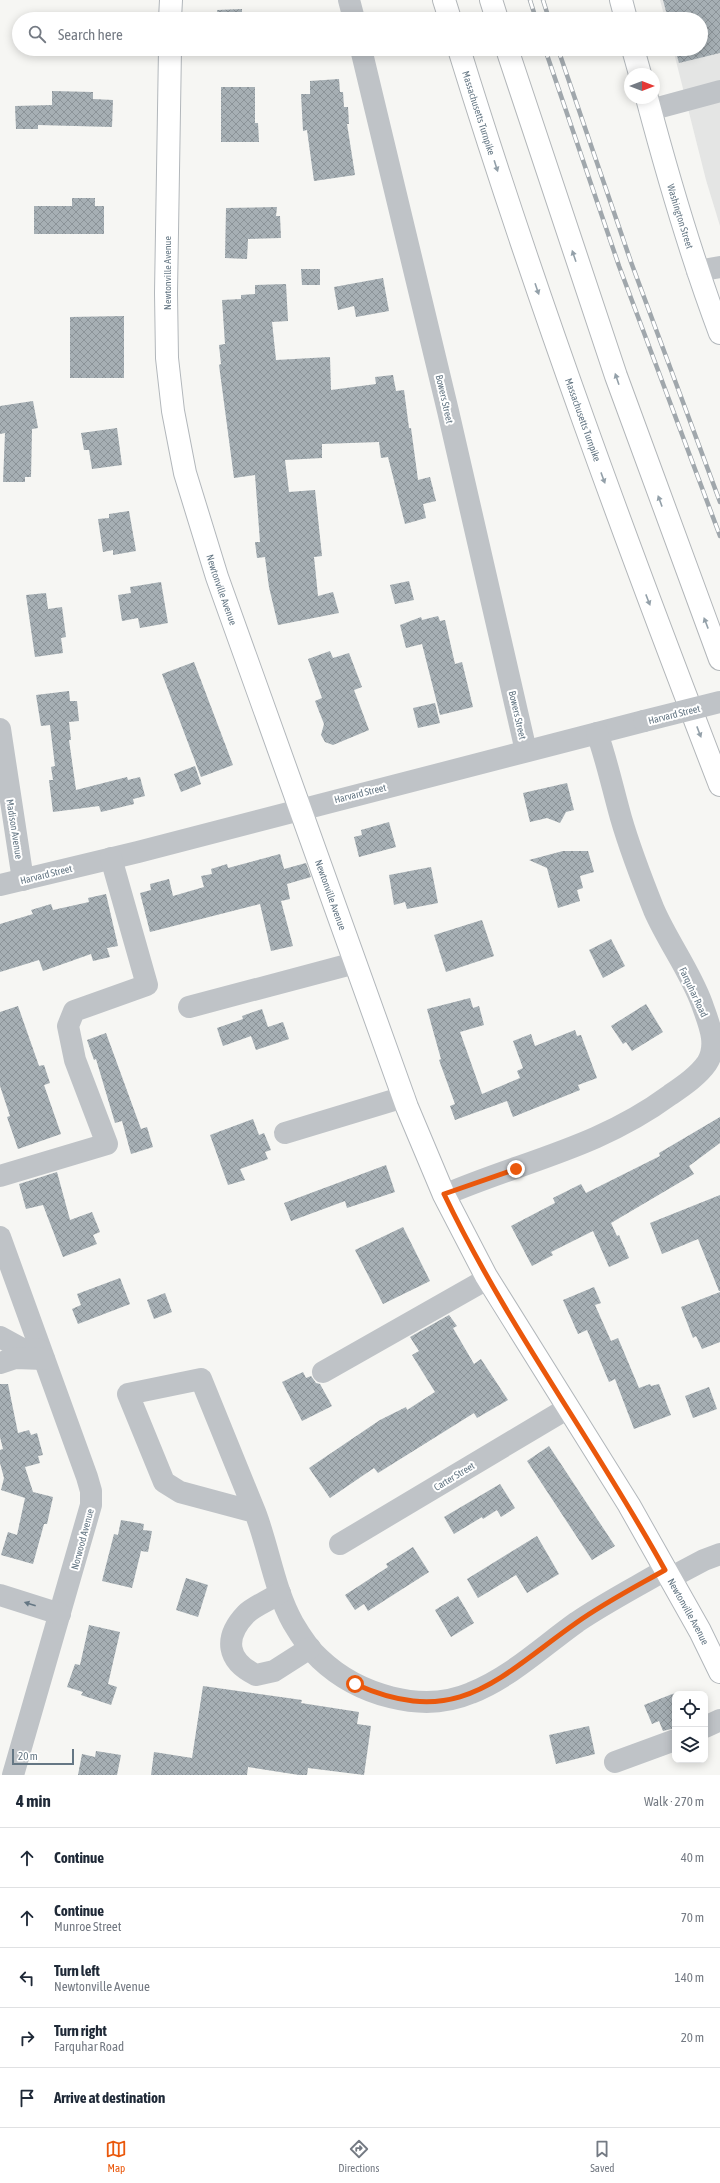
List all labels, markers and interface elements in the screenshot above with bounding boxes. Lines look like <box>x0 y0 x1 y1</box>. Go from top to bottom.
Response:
search box <box>12 12 708 56</box>
icon: search <box>26 23 48 45</box>
text: Search here <box>58 26 123 43</box>
north arrow <box>624 68 660 104</box>
street label: Massachusetts Turnpike <box>460 70 497 157</box>
one-way arrow <box>493 161 499 173</box>
street label: Washington Street <box>665 183 695 250</box>
street label: Newtonville Avenue <box>162 236 173 310</box>
one-way arrow <box>571 249 577 261</box>
one-way arrow <box>535 284 541 296</box>
one-way arrow <box>613 372 619 384</box>
street label: Bowers Street <box>434 374 455 425</box>
street label: Massachusetts Turnpike <box>563 377 603 463</box>
one-way arrow <box>600 473 606 485</box>
one-way arrow <box>657 495 663 507</box>
street label: Newtonville Avenue <box>204 553 239 627</box>
one-way arrow <box>646 595 652 607</box>
one-way arrow <box>702 616 708 628</box>
street label: Bowers Street <box>507 690 528 741</box>
street label: Harvard Street <box>647 703 701 726</box>
one-way arrow <box>697 726 703 738</box>
street label: Harvard Street <box>333 782 387 805</box>
street label: Madison Avenue <box>4 798 25 860</box>
street label: Newtonville Avenue <box>313 858 348 932</box>
street label: Harvard Street <box>19 863 73 886</box>
street label: Farquhar Road <box>677 965 710 1019</box>
route end <box>507 1160 525 1178</box>
street label: Carter Street <box>432 1460 477 1493</box>
street label: Norwood Avenue <box>69 1507 96 1571</box>
street label: Newtonville Avenue <box>665 1577 711 1647</box>
one-way arrow <box>24 1601 36 1607</box>
route start <box>346 1675 364 1693</box>
map controls <box>672 1691 708 1763</box>
button: locate <box>672 1691 708 1727</box>
button: layers <box>672 1727 708 1763</box>
scale bar <box>12 1747 74 1766</box>
text: 20 m <box>18 1750 38 1762</box>
text: 4 min <box>16 1791 51 1811</box>
text: Walk · 270 m <box>644 1794 704 1809</box>
icon: ahead <box>16 1847 38 1869</box>
text: Continue <box>54 1849 104 1866</box>
text: 40 m <box>681 1850 704 1865</box>
text: Continue <box>54 1902 104 1919</box>
icon: ahead <box>16 1907 38 1929</box>
text: 70 m <box>681 1910 704 1925</box>
text: Munroe Street <box>54 1919 121 1934</box>
text: Turn left <box>54 1962 100 1979</box>
icon: left <box>16 1967 38 1989</box>
text: 140 m <box>675 1970 704 1985</box>
text: Newtonville Avenue <box>54 1979 150 1994</box>
text: Turn right <box>54 2022 107 2039</box>
icon: right <box>16 2027 38 2049</box>
text: 20 m <box>681 2030 704 2045</box>
text: Farquhar Road <box>54 2039 124 2054</box>
icon: arrive <box>16 2087 38 2109</box>
text: Arrive at destination <box>54 2089 165 2106</box>
tab: Map <box>105 2138 127 2174</box>
tab: Directions <box>338 2138 379 2174</box>
tab: Saved <box>590 2138 615 2174</box>

